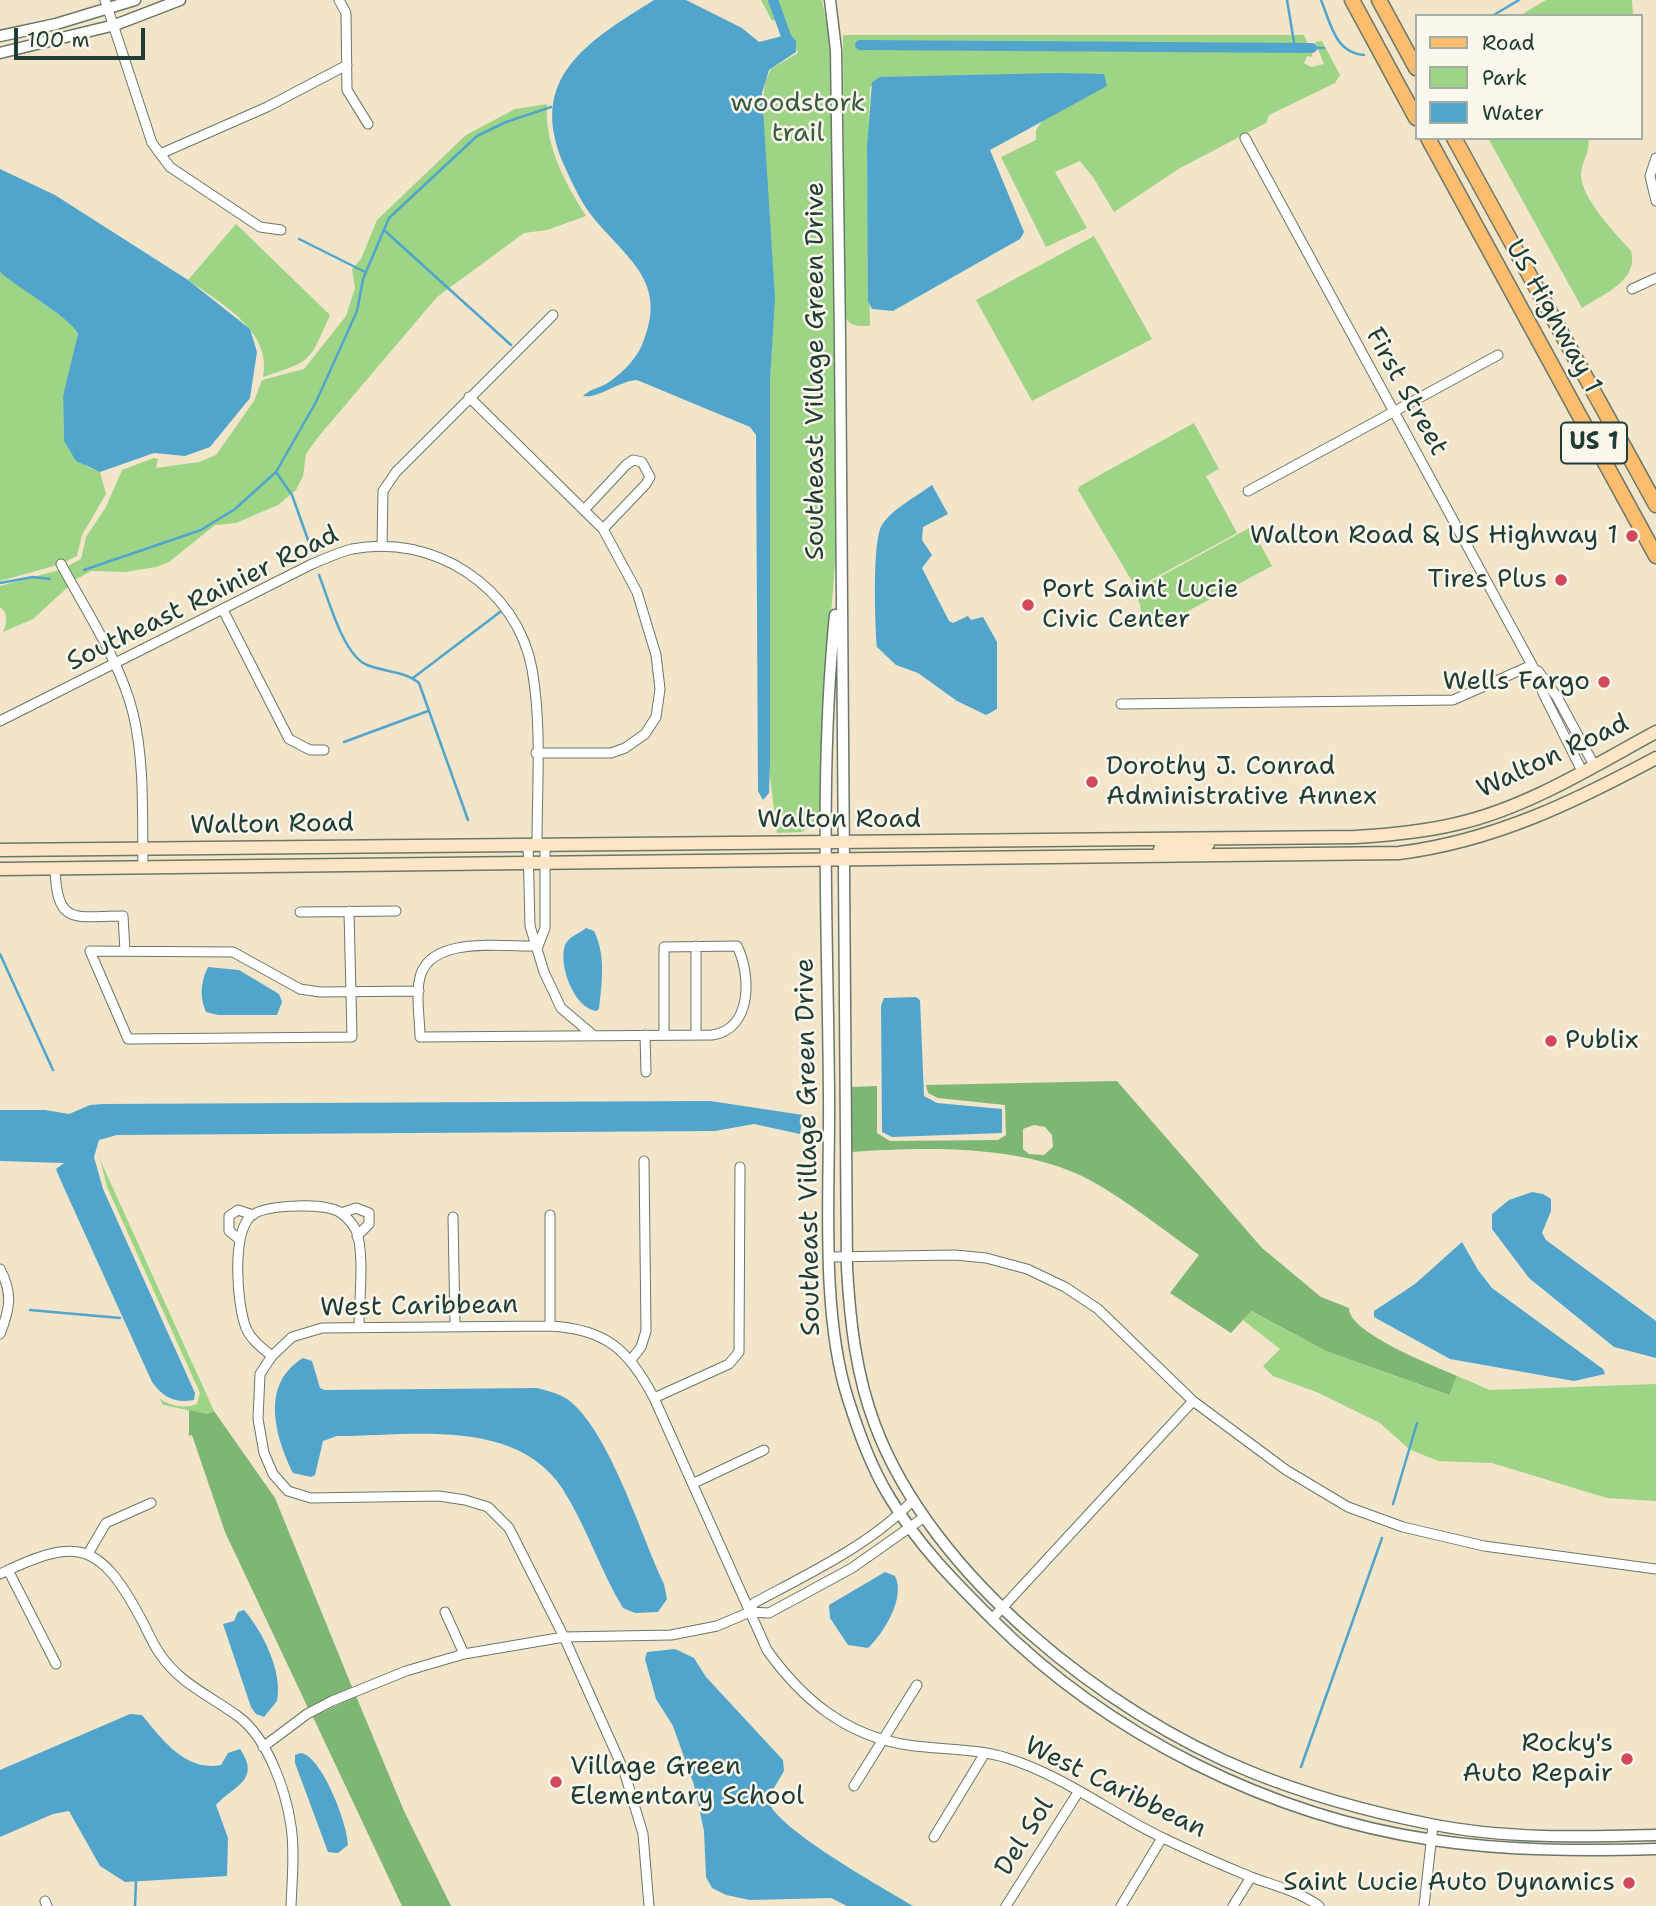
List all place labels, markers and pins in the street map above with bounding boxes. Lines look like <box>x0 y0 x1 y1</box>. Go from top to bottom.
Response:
place label: Walton Road & US Highway 1 <box>1250 520 1618 552</box>
marker: Walton Road & US Highway 1 <box>1624 528 1640 544</box>
place label: Tires Plus <box>1428 564 1547 596</box>
marker: Tires Plus <box>1553 572 1569 588</box>
place label: Port Saint Lucie Civic Center <box>1042 574 1239 636</box>
marker: Port Saint Lucie Civic Center <box>1020 597 1036 613</box>
place label: Wells Fargo <box>1443 666 1590 698</box>
marker: Wells Fargo <box>1596 674 1612 690</box>
place label: Dorothy J. Conrad Administrative Annex <box>1106 751 1377 812</box>
marker: Dorothy J. Conrad Administrative Annex <box>1084 774 1100 790</box>
place label: Publix <box>1565 1025 1638 1057</box>
marker: Publix <box>1543 1033 1559 1049</box>
place label: Rocky's Auto Repair <box>1462 1728 1613 1790</box>
place label: Village Green Elementary School <box>570 1751 804 1812</box>
marker: Rocky's Auto Repair <box>1619 1751 1635 1767</box>
marker: Village Green Elementary School <box>548 1774 564 1790</box>
place label: Saint Lucie Auto Dynamics <box>1283 1867 1615 1899</box>
marker: Saint Lucie Auto Dynamics <box>1621 1875 1637 1891</box>

